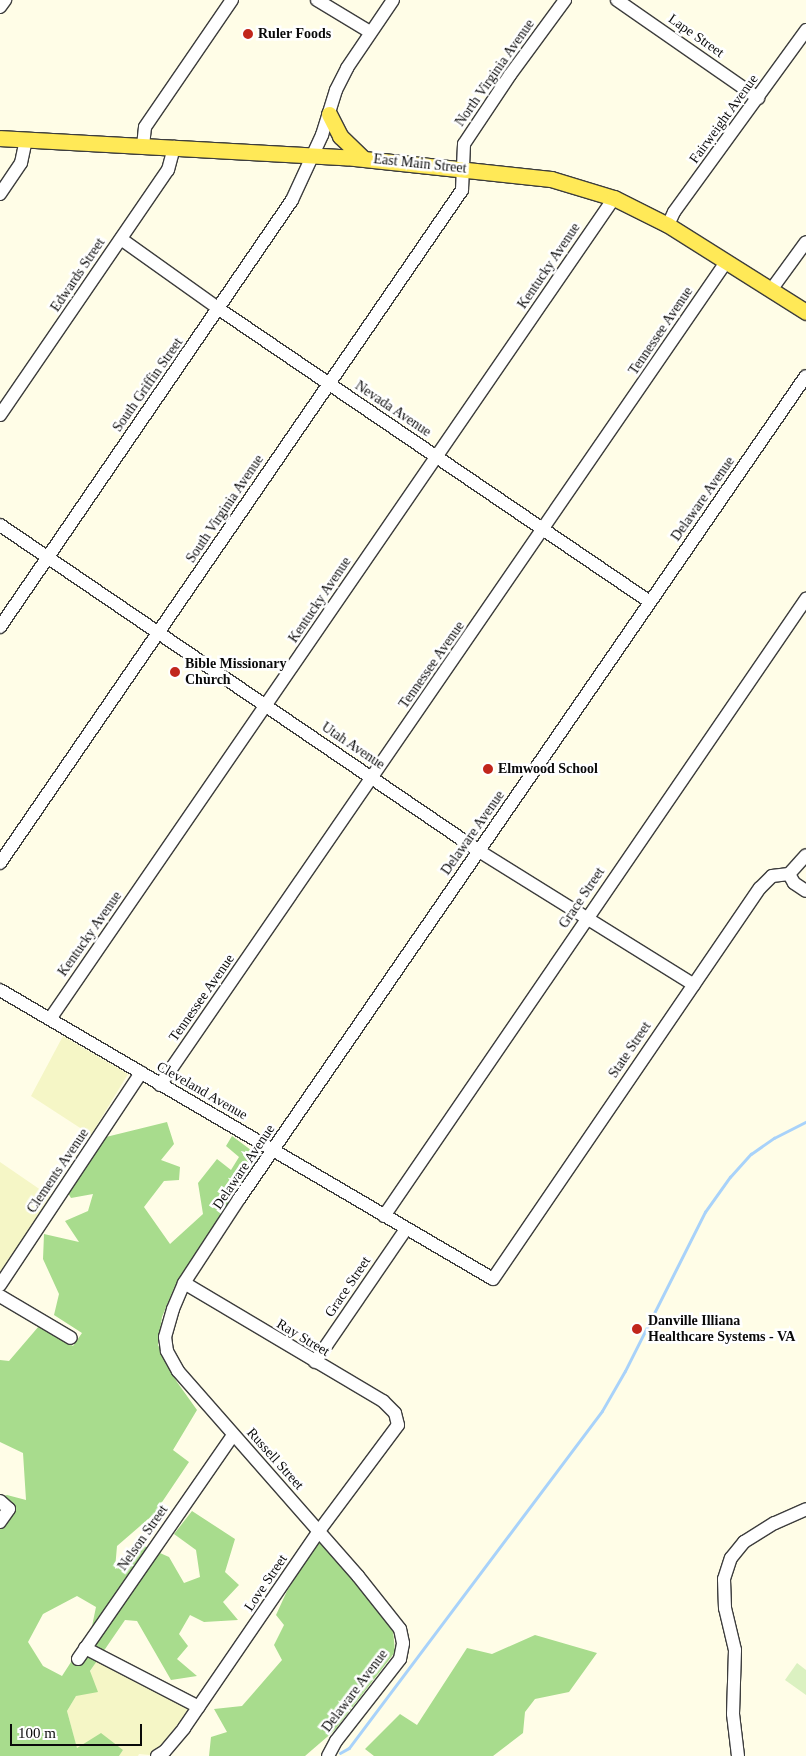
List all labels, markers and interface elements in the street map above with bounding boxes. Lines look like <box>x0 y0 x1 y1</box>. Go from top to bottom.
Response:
street label: Lape Street <box>665 11 727 61</box>
street label: North Virginia Avenue <box>451 16 539 130</box>
place label: Ruler Foods <box>258 26 332 42</box>
marker: Ruler Foods <box>242 28 254 40</box>
street label: Fairweight Avenue <box>686 71 762 167</box>
street label: East Main Street <box>373 151 467 177</box>
street label: Kentucky Avenue <box>514 220 584 312</box>
street label: Edwards Street <box>47 235 109 315</box>
street label: Tennessee Avenue <box>625 283 697 379</box>
street label: South Griffin Street <box>109 335 187 435</box>
street label: Nevada Avenue <box>352 377 434 441</box>
street label: South Virginia Avenue <box>182 451 268 567</box>
street label: Delaware Avenue <box>668 453 738 545</box>
street label: Kentucky Avenue <box>285 554 355 646</box>
street label: Tennessee Avenue <box>395 618 469 712</box>
place label: Bible Missionary Church <box>185 656 287 689</box>
marker: Bible Missionary Church <box>169 666 181 678</box>
street label: Utah Avenue <box>318 719 388 773</box>
place label: Elmwood School <box>498 761 598 777</box>
marker: Elmwood School <box>482 763 494 775</box>
street label: Delaware Avenue <box>438 787 508 879</box>
street label: Grace Street <box>556 864 608 932</box>
street label: Kentucky Avenue <box>54 888 126 980</box>
street label: Tennessee Avenue <box>165 951 239 1045</box>
street label: State Street <box>605 1019 655 1081</box>
street label: Cleveland Avenue <box>153 1058 251 1124</box>
street label: Delaware Avenue <box>209 1121 279 1213</box>
street label: Clements Avenue <box>23 1125 93 1217</box>
street label: Grace Street <box>322 1253 374 1321</box>
place label: Danville Illiana Healthcare Systems - VA <box>648 1313 796 1345</box>
street label: Ray Street <box>274 1316 332 1360</box>
marker: Danville Illiana Healthcare Systems - VA <box>630 1322 644 1336</box>
street label: Russell Street <box>243 1425 307 1493</box>
street label: Nelson Street <box>114 1502 172 1574</box>
street label: Love Street <box>241 1551 291 1615</box>
street label: Delaware Avenue <box>318 1646 392 1736</box>
scale bar <box>12 1714 145 1746</box>
text: 100 m <box>18 1725 56 1741</box>

